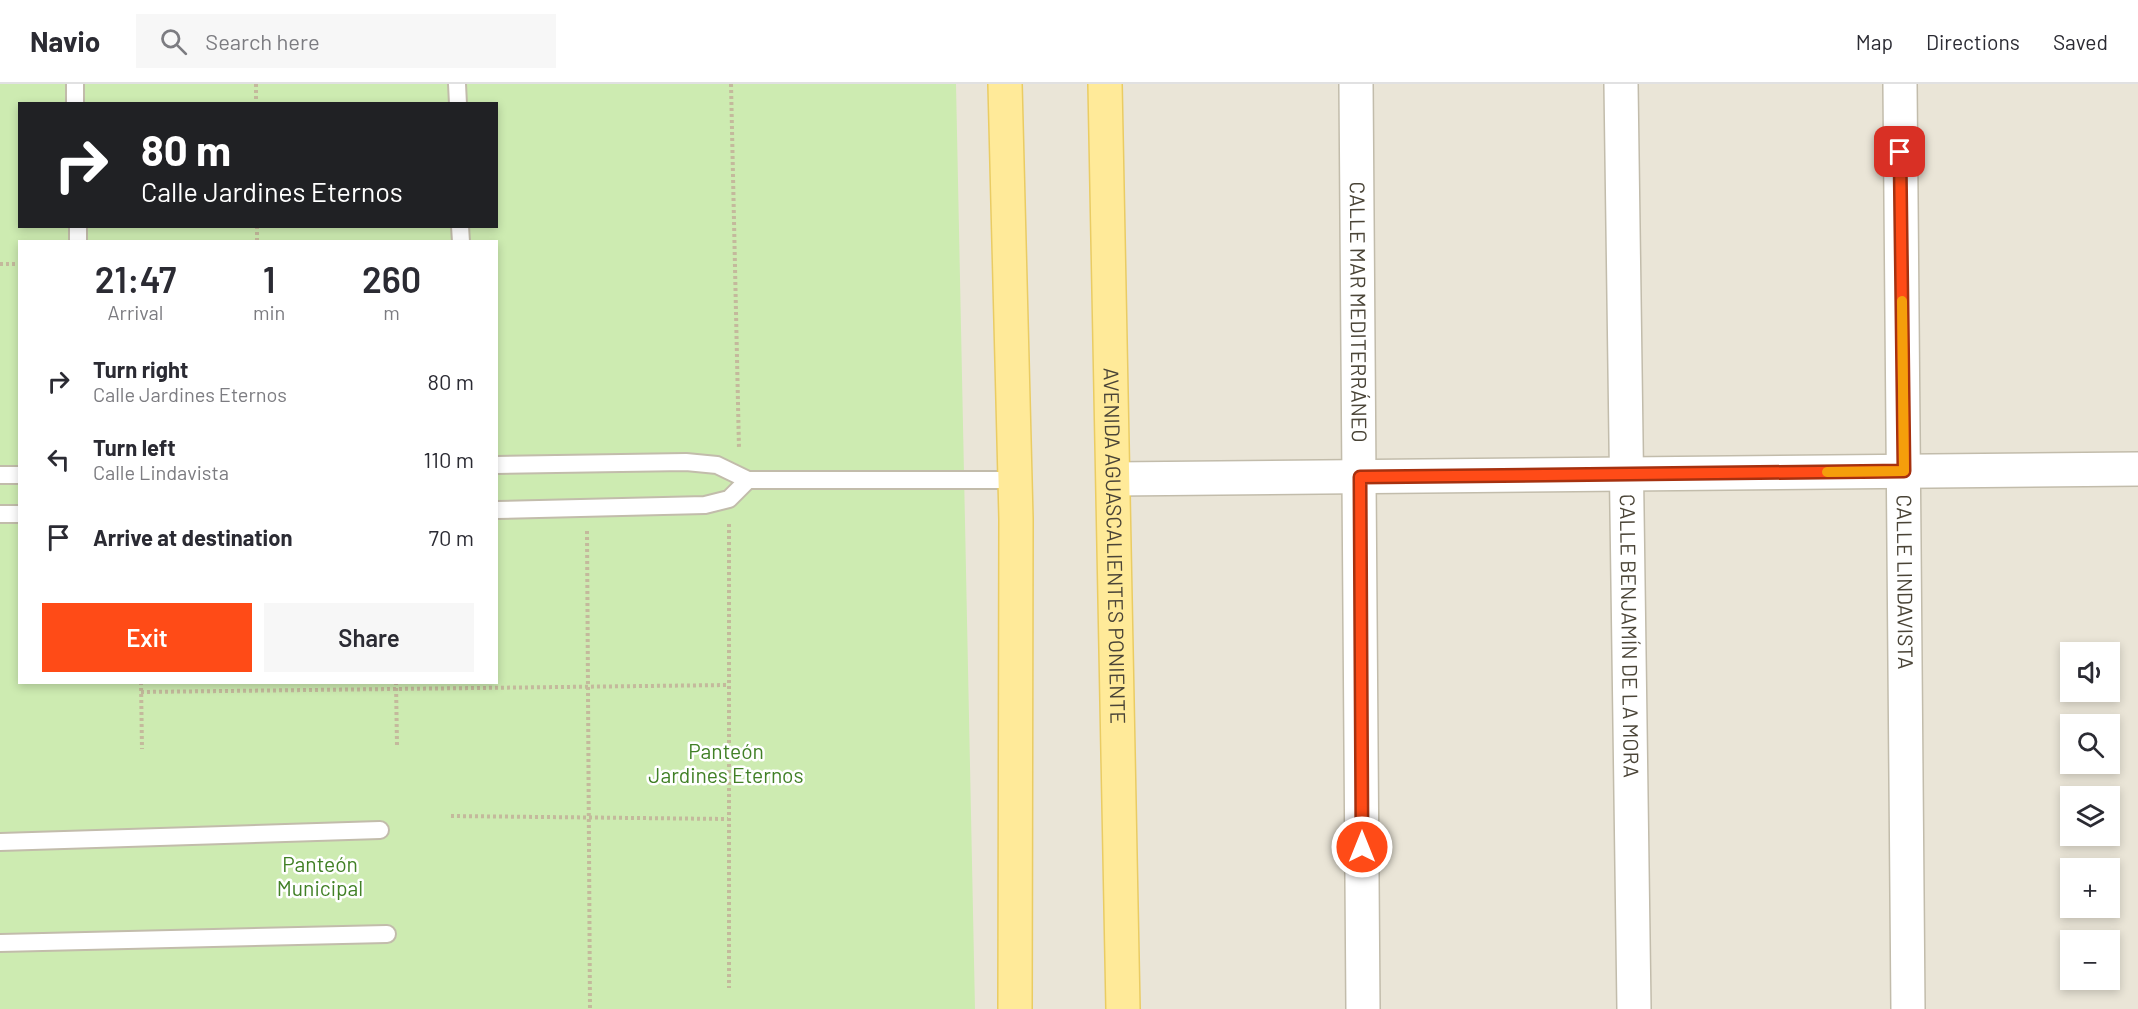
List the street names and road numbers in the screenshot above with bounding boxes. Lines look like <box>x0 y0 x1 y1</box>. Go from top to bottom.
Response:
street label: CALLE MAR MEDITERRÁNEO <box>1346 181 1373 443</box>
street label: AVENIDA AGUASCALIENTES PONIENTE <box>1100 367 1131 724</box>
street label: CALLE BENJAMÍN DE LA MORA <box>1616 494 1645 778</box>
street label: CALLE LINDAVISTA <box>1893 494 1919 670</box>

